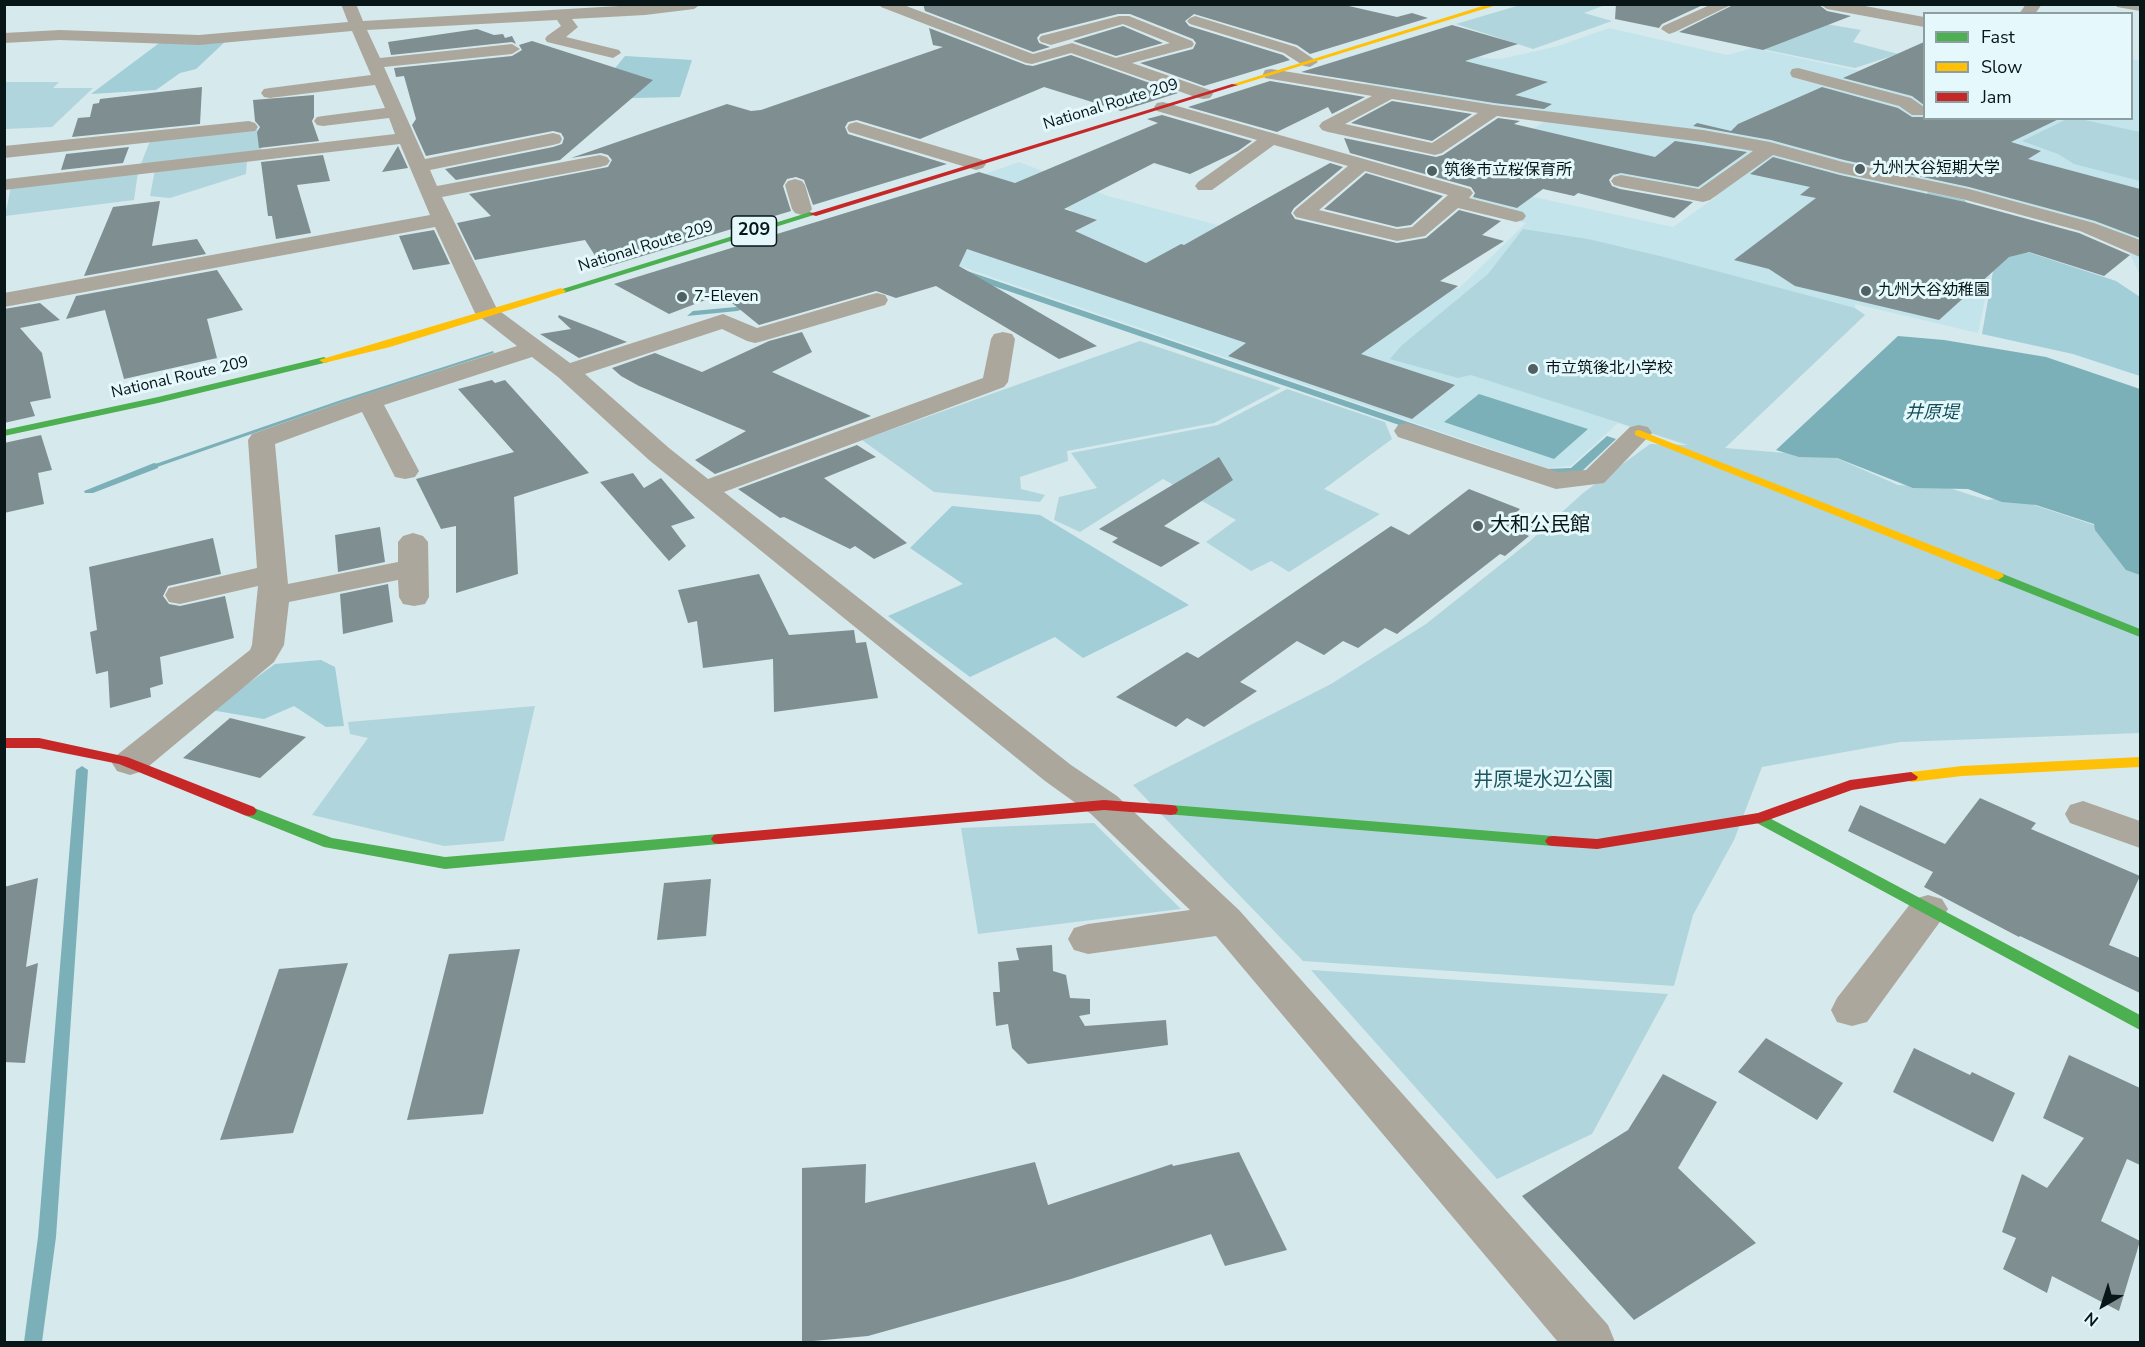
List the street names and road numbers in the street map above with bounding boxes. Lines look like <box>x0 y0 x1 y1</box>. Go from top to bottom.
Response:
street label: National Route 209 <box>1041 75 1181 135</box>
road number: 209 <box>732 216 777 246</box>
street label: National Route 209 <box>576 217 716 277</box>
street label: National Route 209 <box>109 353 251 403</box>

